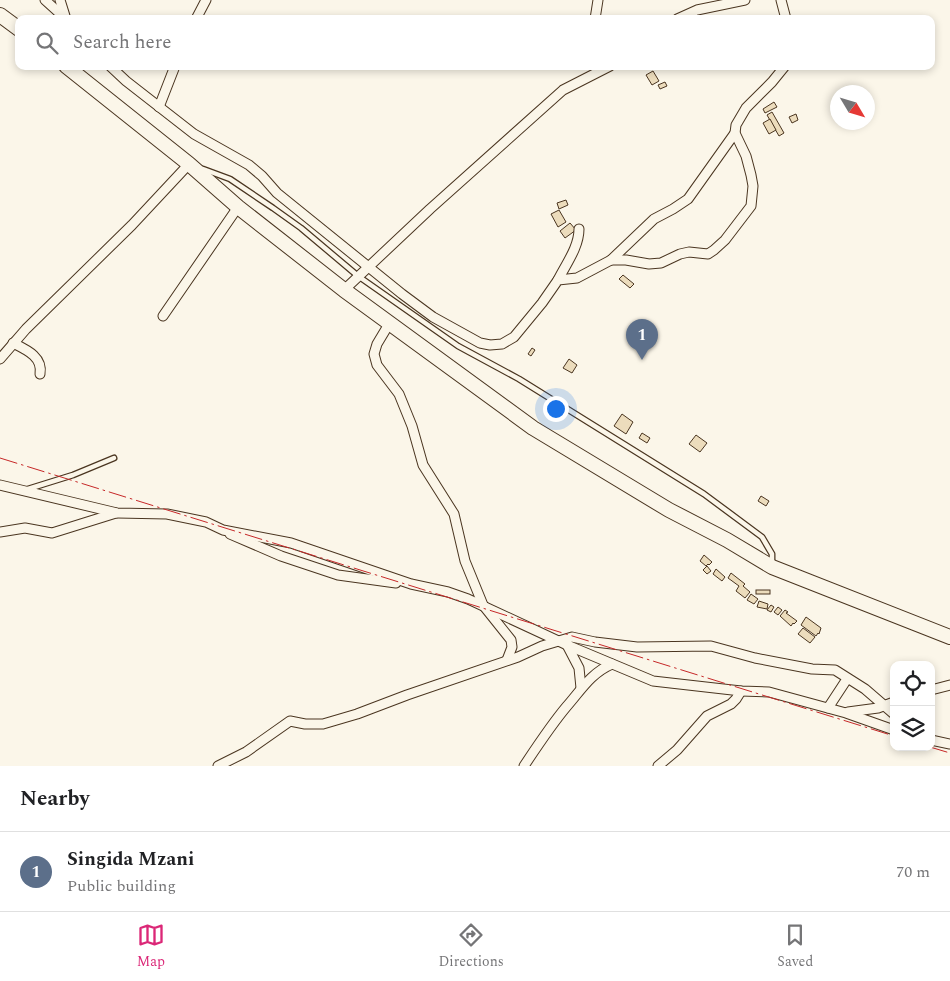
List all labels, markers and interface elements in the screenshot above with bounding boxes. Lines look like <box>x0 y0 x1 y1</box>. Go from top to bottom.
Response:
search box <box>15 15 935 70</box>
text: Search here <box>73 28 172 57</box>
icon: search <box>33 29 61 57</box>
north arrow <box>830 85 875 130</box>
pin: 1 <box>626 319 658 360</box>
your location <box>543 396 569 422</box>
map controls <box>890 661 935 751</box>
button: locate <box>890 661 935 706</box>
button: layers <box>890 706 935 751</box>
text: Nearby <box>20 783 90 815</box>
text: Singida Mzani <box>67 845 194 874</box>
text: 1 <box>32 860 40 884</box>
text: 70 m <box>896 860 930 884</box>
text: Public building <box>67 874 176 898</box>
tab: Map <box>137 921 165 972</box>
tab: Directions <box>438 921 504 972</box>
tab: Saved <box>777 921 813 972</box>

